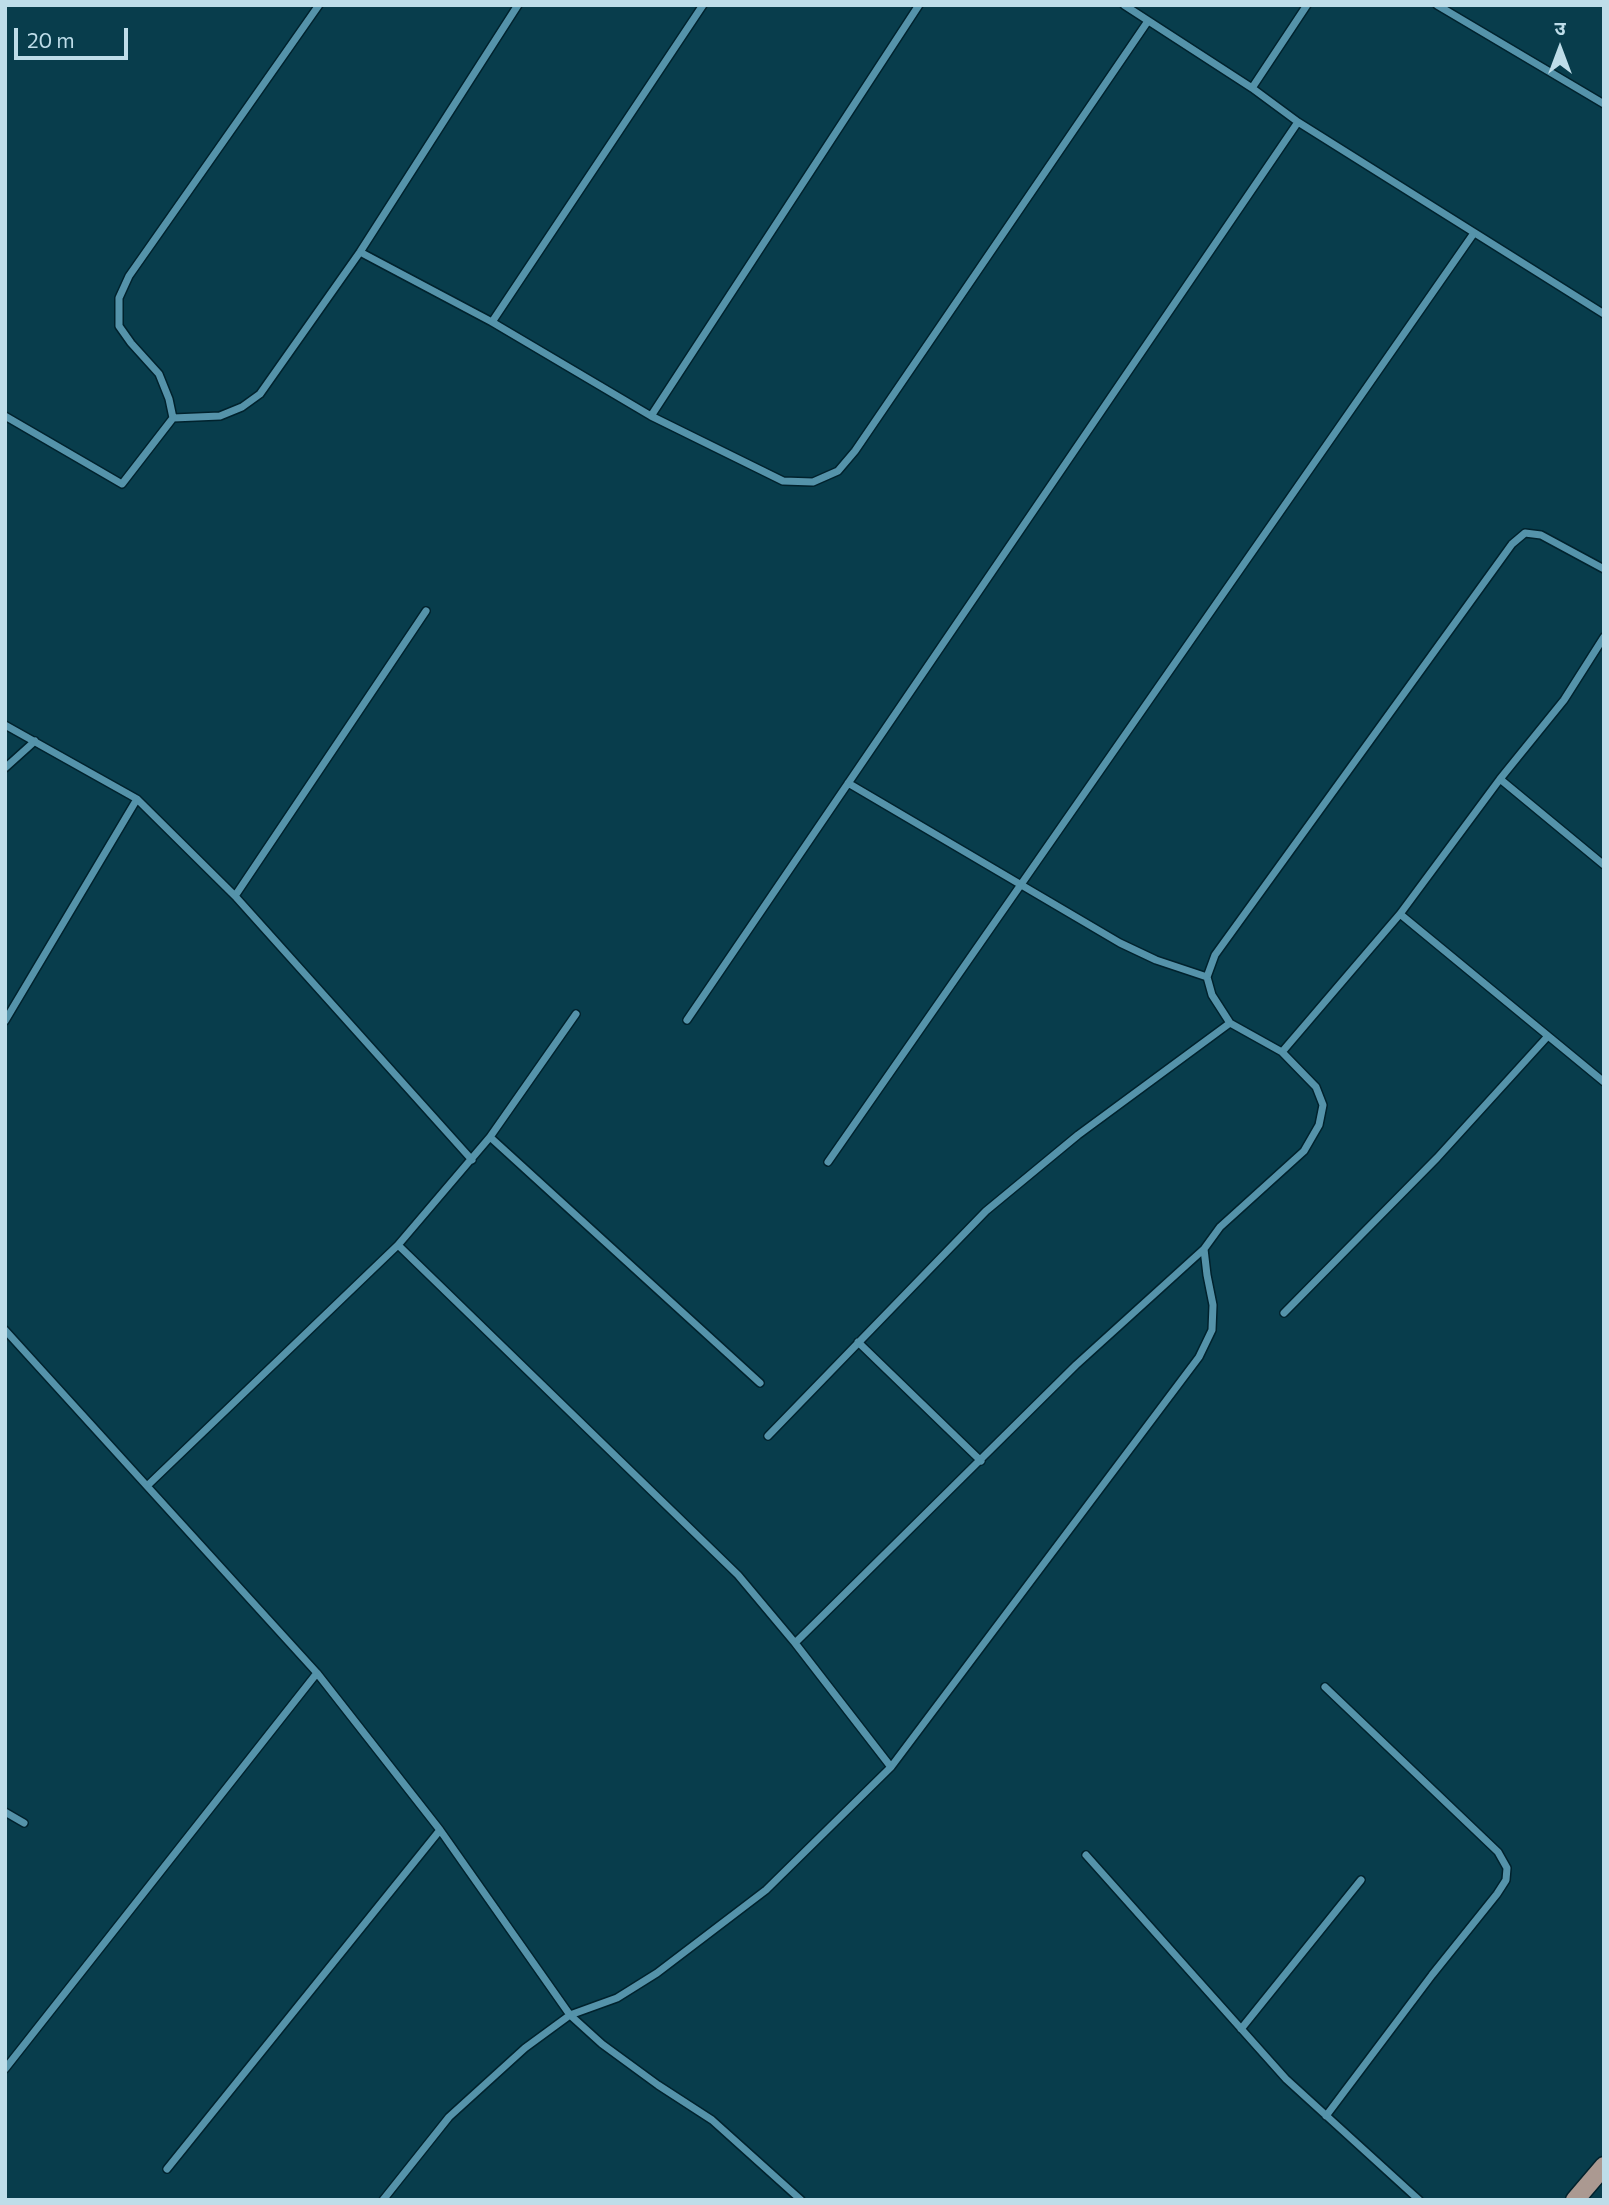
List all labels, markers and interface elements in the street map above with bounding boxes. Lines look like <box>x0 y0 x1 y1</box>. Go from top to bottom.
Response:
scale bar <box>18 14 131 58</box>
north arrow <box>1525 14 1595 84</box>
text: उ <box>1554 16 1566 39</box>
text: 20 m <box>27 27 75 52</box>

